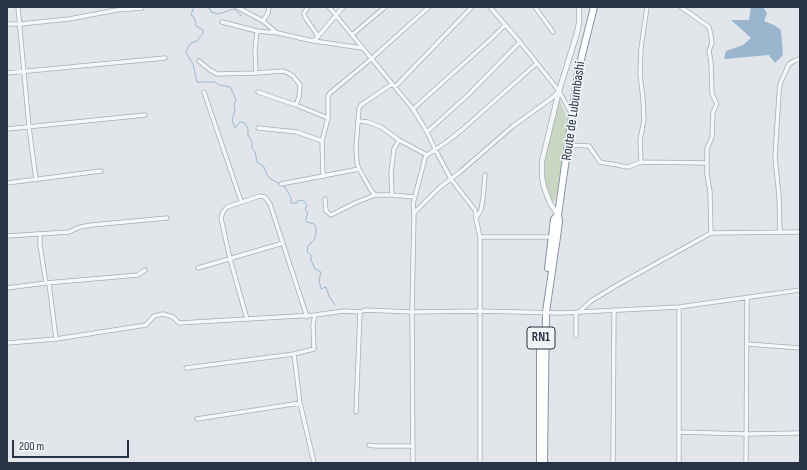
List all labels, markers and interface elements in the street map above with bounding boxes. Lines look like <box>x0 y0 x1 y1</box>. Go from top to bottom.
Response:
street label: Route de Lubumbashi <box>559 60 589 162</box>
road number: RN1 <box>527 327 555 349</box>
scale bar <box>14 432 131 458</box>
text: 200 m <box>19 439 44 454</box>

